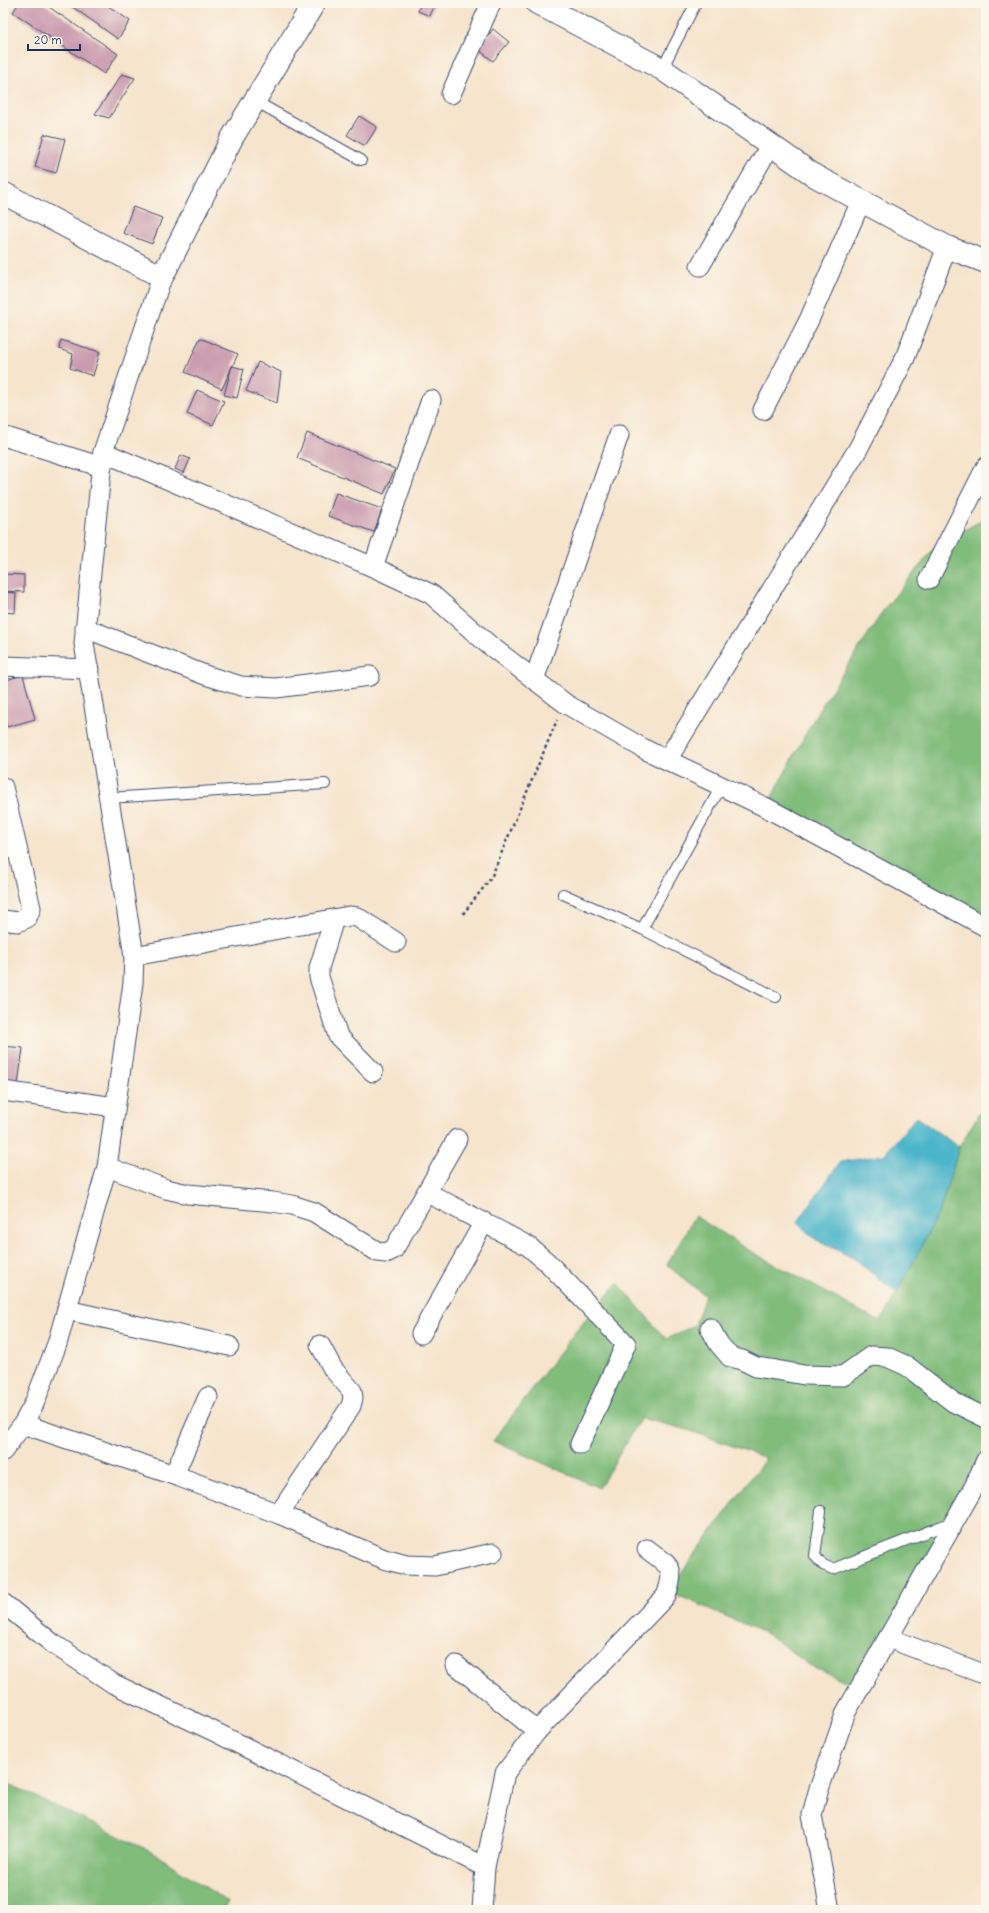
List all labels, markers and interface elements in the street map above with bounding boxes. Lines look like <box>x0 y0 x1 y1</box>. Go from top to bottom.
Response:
scale bar <box>28 26 80 52</box>
text: 20 m <box>34 32 62 47</box>

